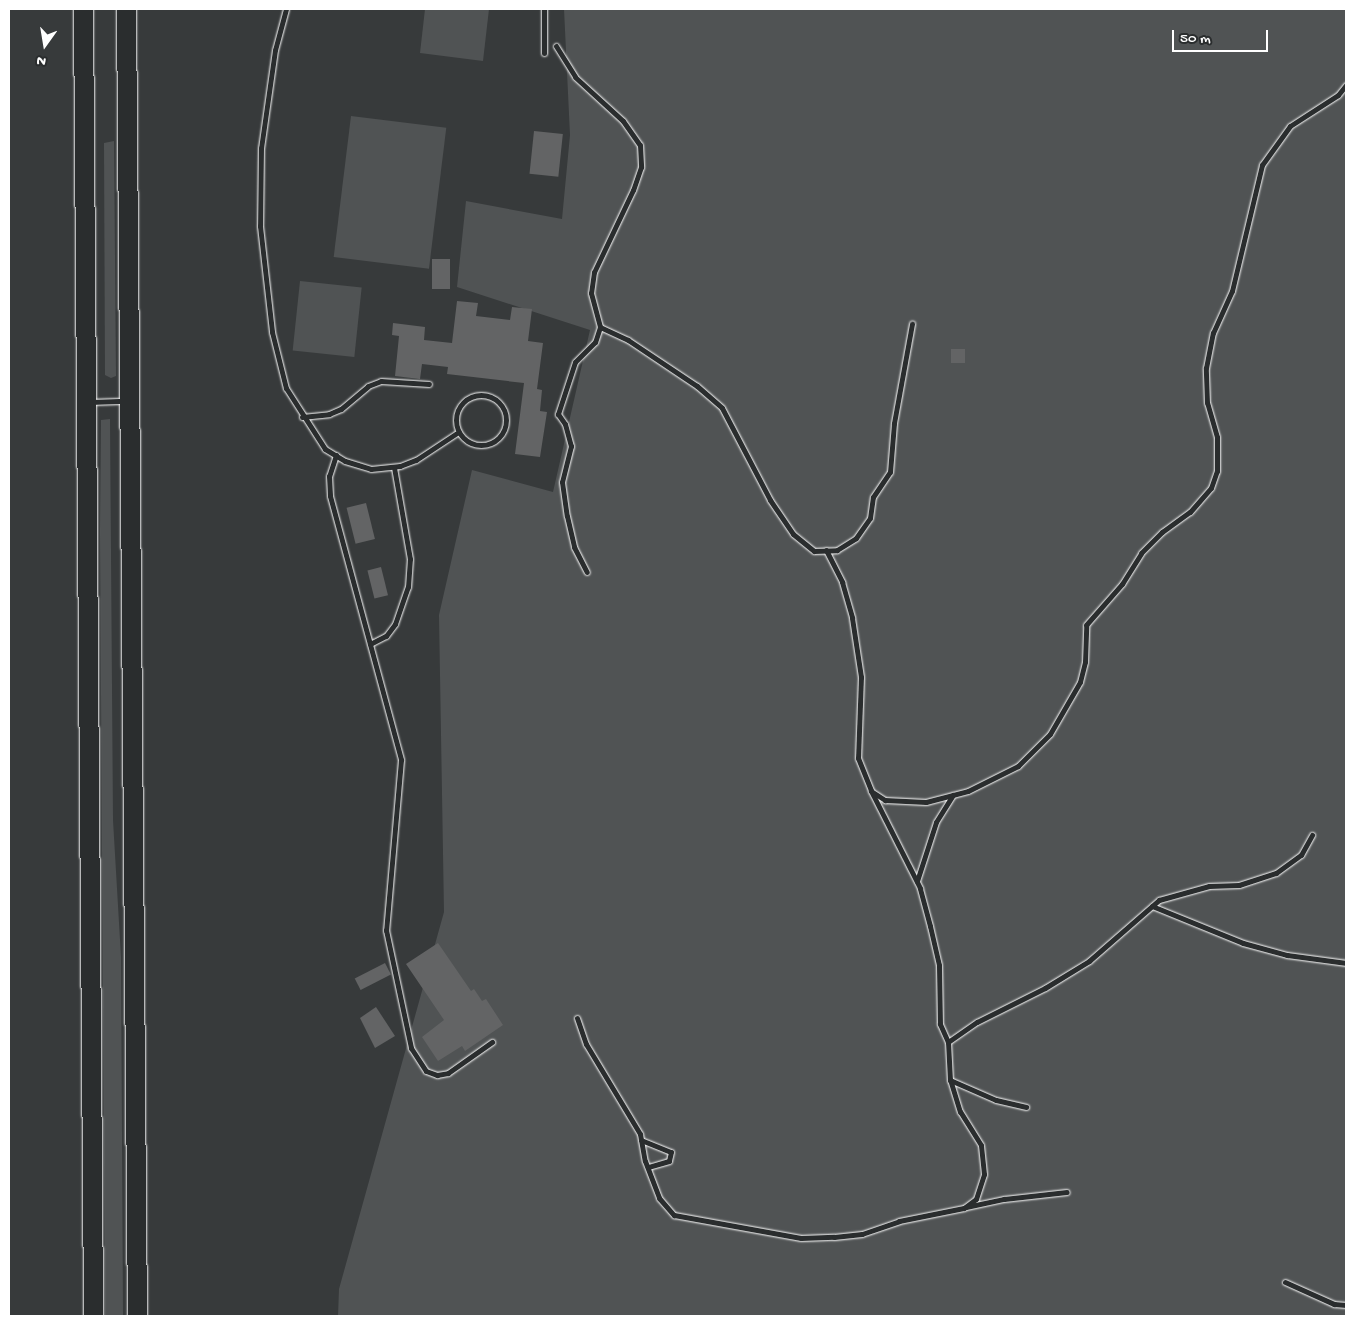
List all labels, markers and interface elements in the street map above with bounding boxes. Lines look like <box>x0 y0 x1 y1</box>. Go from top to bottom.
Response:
north arrow <box>20 20 70 70</box>
scale bar <box>1175 20 1271 52</box>
text: 50 m <box>1180 30 1211 48</box>
text: N <box>35 51 48 69</box>

